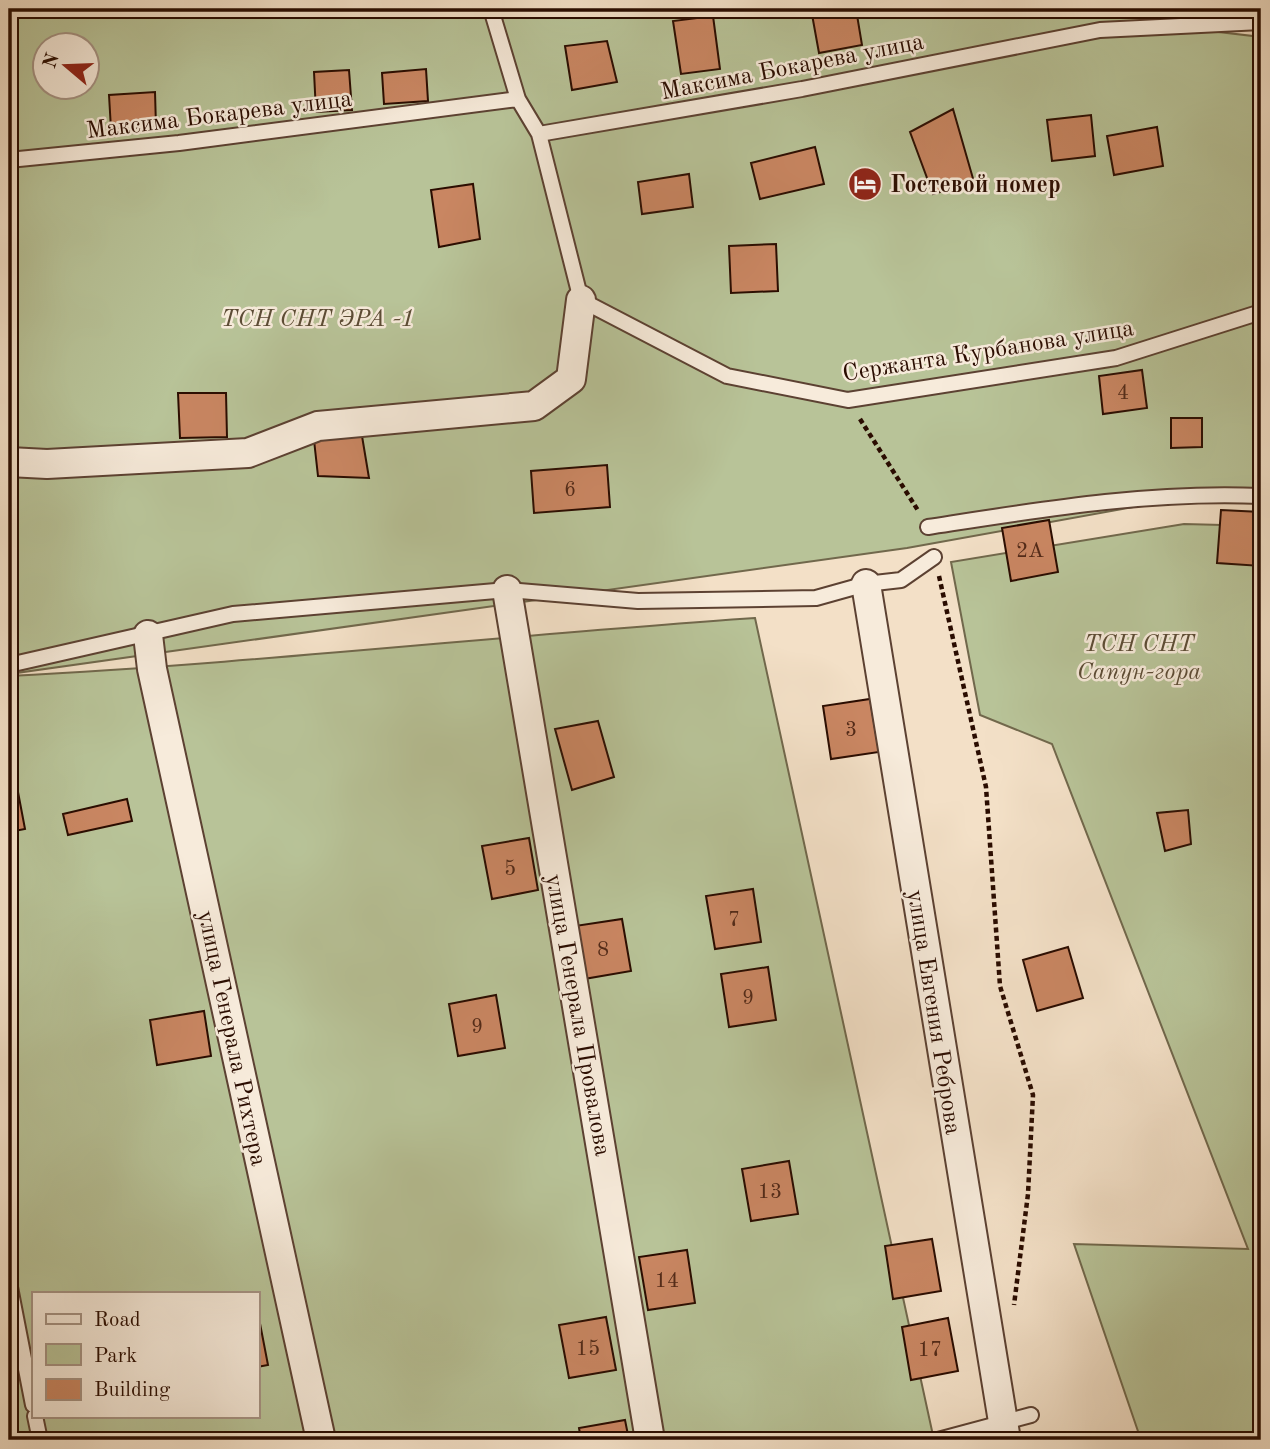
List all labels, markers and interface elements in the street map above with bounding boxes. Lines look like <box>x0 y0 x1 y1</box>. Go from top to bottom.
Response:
street label: Максима Бокарева улица <box>659 31 926 105</box>
north arrow <box>32 32 102 102</box>
text: N <box>41 51 64 71</box>
street label: Максима Бокарева улица <box>85 88 354 144</box>
hotel icon: Гостевой номер <box>846 165 884 203</box>
place label: Гостевой номер <box>890 174 1061 198</box>
park label: ТСН СНТ ЭРА -1 <box>221 308 415 332</box>
street label: Сержанта Курбанова улица <box>841 317 1136 387</box>
house number: 4 <box>1117 383 1129 404</box>
house number: 6 <box>564 480 576 501</box>
house number: 2А <box>1016 541 1044 562</box>
park label: ТСН СНТ Сапун-гора <box>1077 633 1201 685</box>
house number: 3 <box>845 720 857 741</box>
house number: 5 <box>504 859 516 880</box>
street label: улица Генерала Провалова <box>540 872 614 1158</box>
street label: улица Евгения Реброва <box>902 888 964 1136</box>
street label: улица Генерала Рихтера <box>192 908 270 1168</box>
house number: 7 <box>728 910 740 931</box>
house number: 8 <box>597 940 609 961</box>
house number: 9 <box>742 988 754 1009</box>
house number: 9 <box>471 1017 483 1038</box>
house number: 13 <box>758 1182 782 1203</box>
house number: 14 <box>655 1271 679 1292</box>
legend <box>32 1292 259 1418</box>
text: Road <box>94 1310 141 1331</box>
house number: 15 <box>576 1339 600 1360</box>
house number: 17 <box>918 1340 942 1361</box>
text: Park <box>94 1346 137 1367</box>
text: Building <box>94 1380 171 1401</box>

